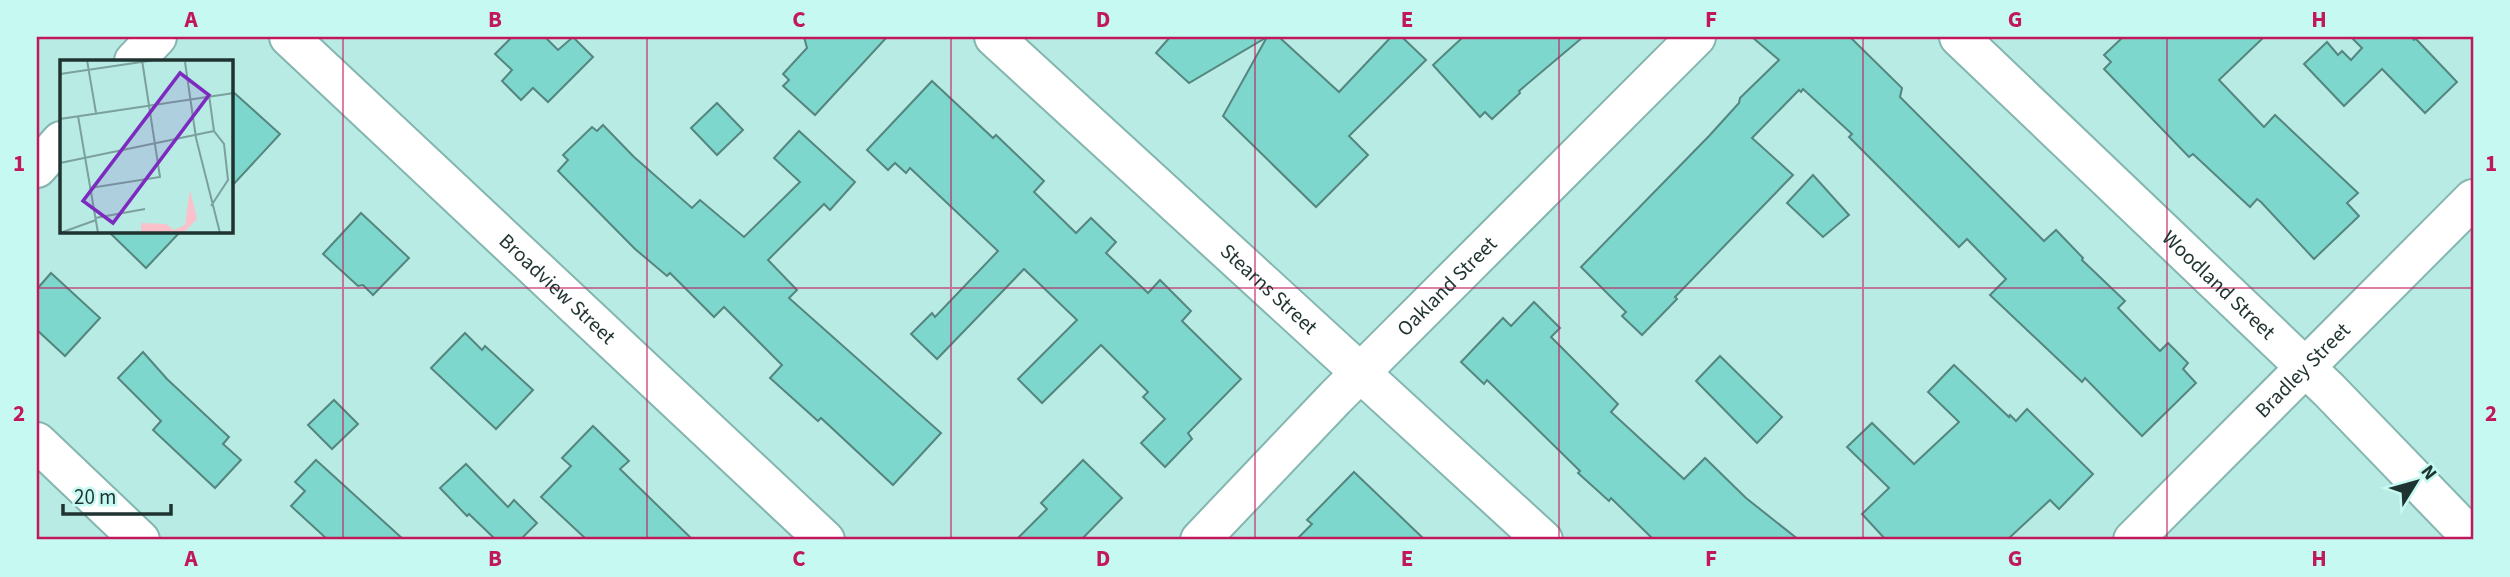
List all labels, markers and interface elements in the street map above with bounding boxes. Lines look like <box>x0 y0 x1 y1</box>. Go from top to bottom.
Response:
text: A <box>183 3 198 36</box>
text: B <box>488 3 502 36</box>
text: C <box>792 3 806 36</box>
text: D <box>1096 3 1110 36</box>
text: E <box>1401 3 1413 36</box>
text: F <box>1705 3 1717 36</box>
text: G <box>2008 3 2022 36</box>
text: H <box>2311 3 2327 36</box>
inset map <box>60 60 233 233</box>
text: 1 <box>13 147 25 180</box>
text: 1 <box>2485 147 2497 180</box>
street label: Woodland Street <box>2155 223 2282 346</box>
street label: Broadview Street <box>492 226 622 351</box>
street label: Oakland Street <box>1390 229 1504 343</box>
street label: Stearns Street <box>1214 236 1324 341</box>
street label: Bradley Street <box>2248 316 2357 425</box>
text: 2 <box>13 397 25 430</box>
text: 2 <box>2485 397 2497 430</box>
north arrow <box>2380 448 2450 518</box>
text: N <box>2414 459 2443 486</box>
scale bar <box>63 472 172 516</box>
text: 20 m <box>74 482 116 512</box>
text: A <box>183 542 198 575</box>
text: B <box>488 542 502 575</box>
text: C <box>792 542 806 575</box>
text: D <box>1096 542 1110 575</box>
text: E <box>1401 542 1413 575</box>
text: F <box>1705 542 1717 575</box>
text: G <box>2008 542 2022 575</box>
text: H <box>2311 542 2327 575</box>

